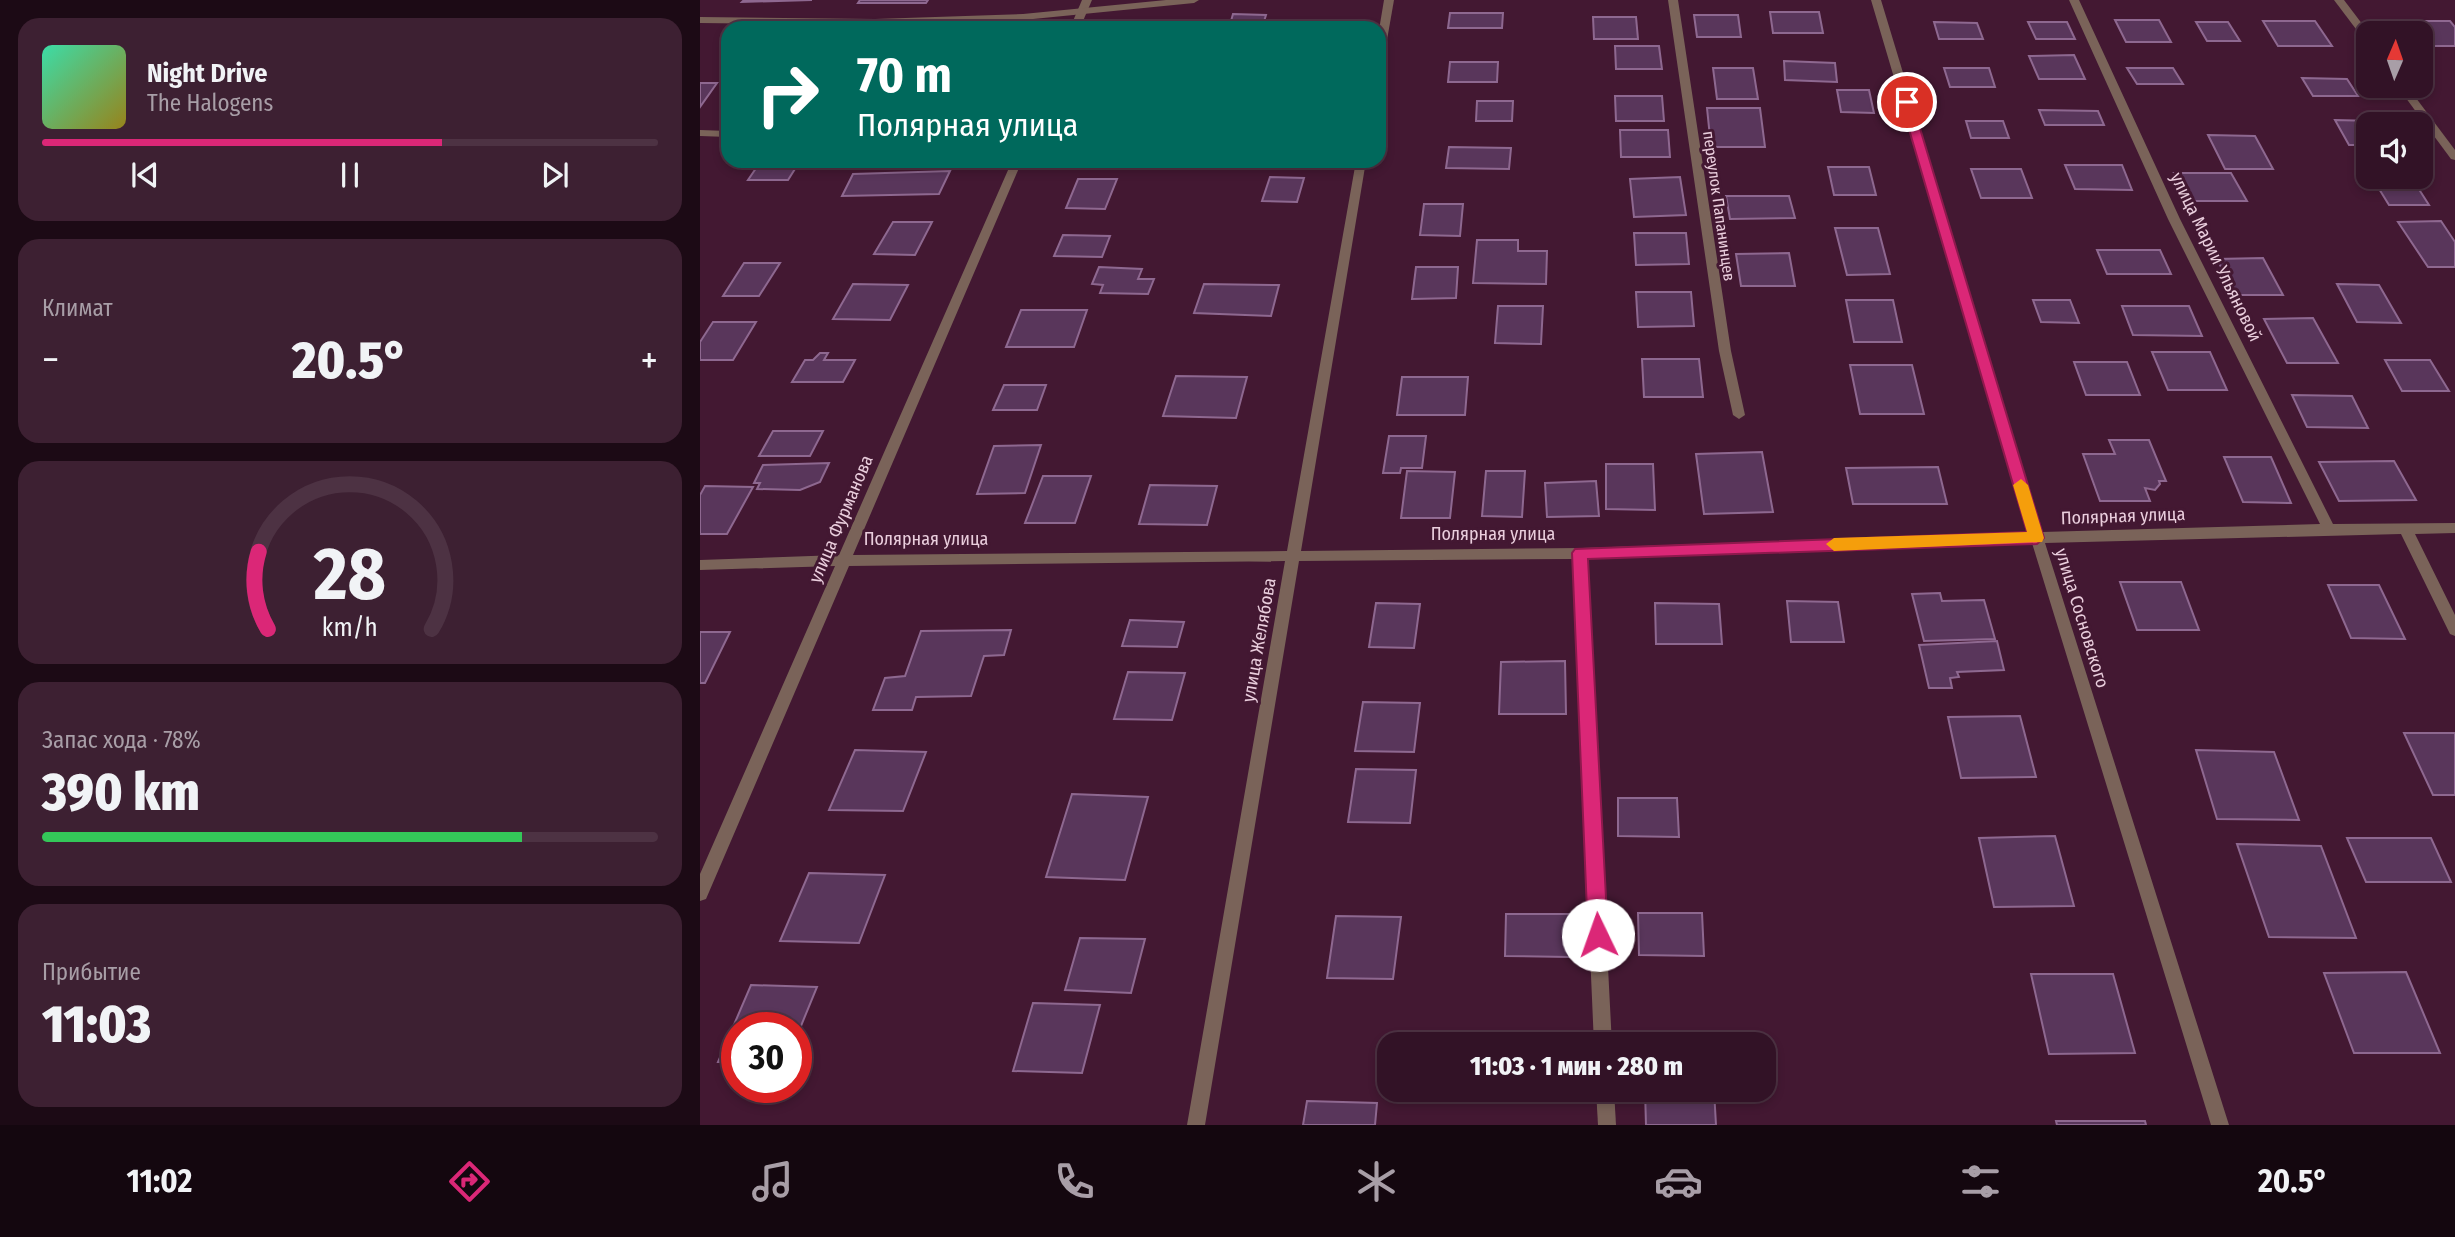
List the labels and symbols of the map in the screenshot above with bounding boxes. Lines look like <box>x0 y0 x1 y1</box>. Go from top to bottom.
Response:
north arrow <box>2356 21 2432 98</box>
pin <box>1877 72 1937 132</box>
street label: переулок Папанинцев <box>1699 130 1739 282</box>
street label: улица Марии Ульяновой <box>2165 169 2267 345</box>
street label: улица Фурманова <box>804 452 878 586</box>
street label: Полярная улица <box>2060 503 2186 529</box>
street label: Полярная улица <box>1431 523 1555 545</box>
street label: Полярная улица <box>864 528 988 550</box>
street label: улица Сосновского <box>2050 546 2114 690</box>
street label: улица Желябова <box>1237 576 1281 704</box>
position arrow <box>1561 898 1635 972</box>
speed limit sign: 30 <box>721 1012 812 1103</box>

